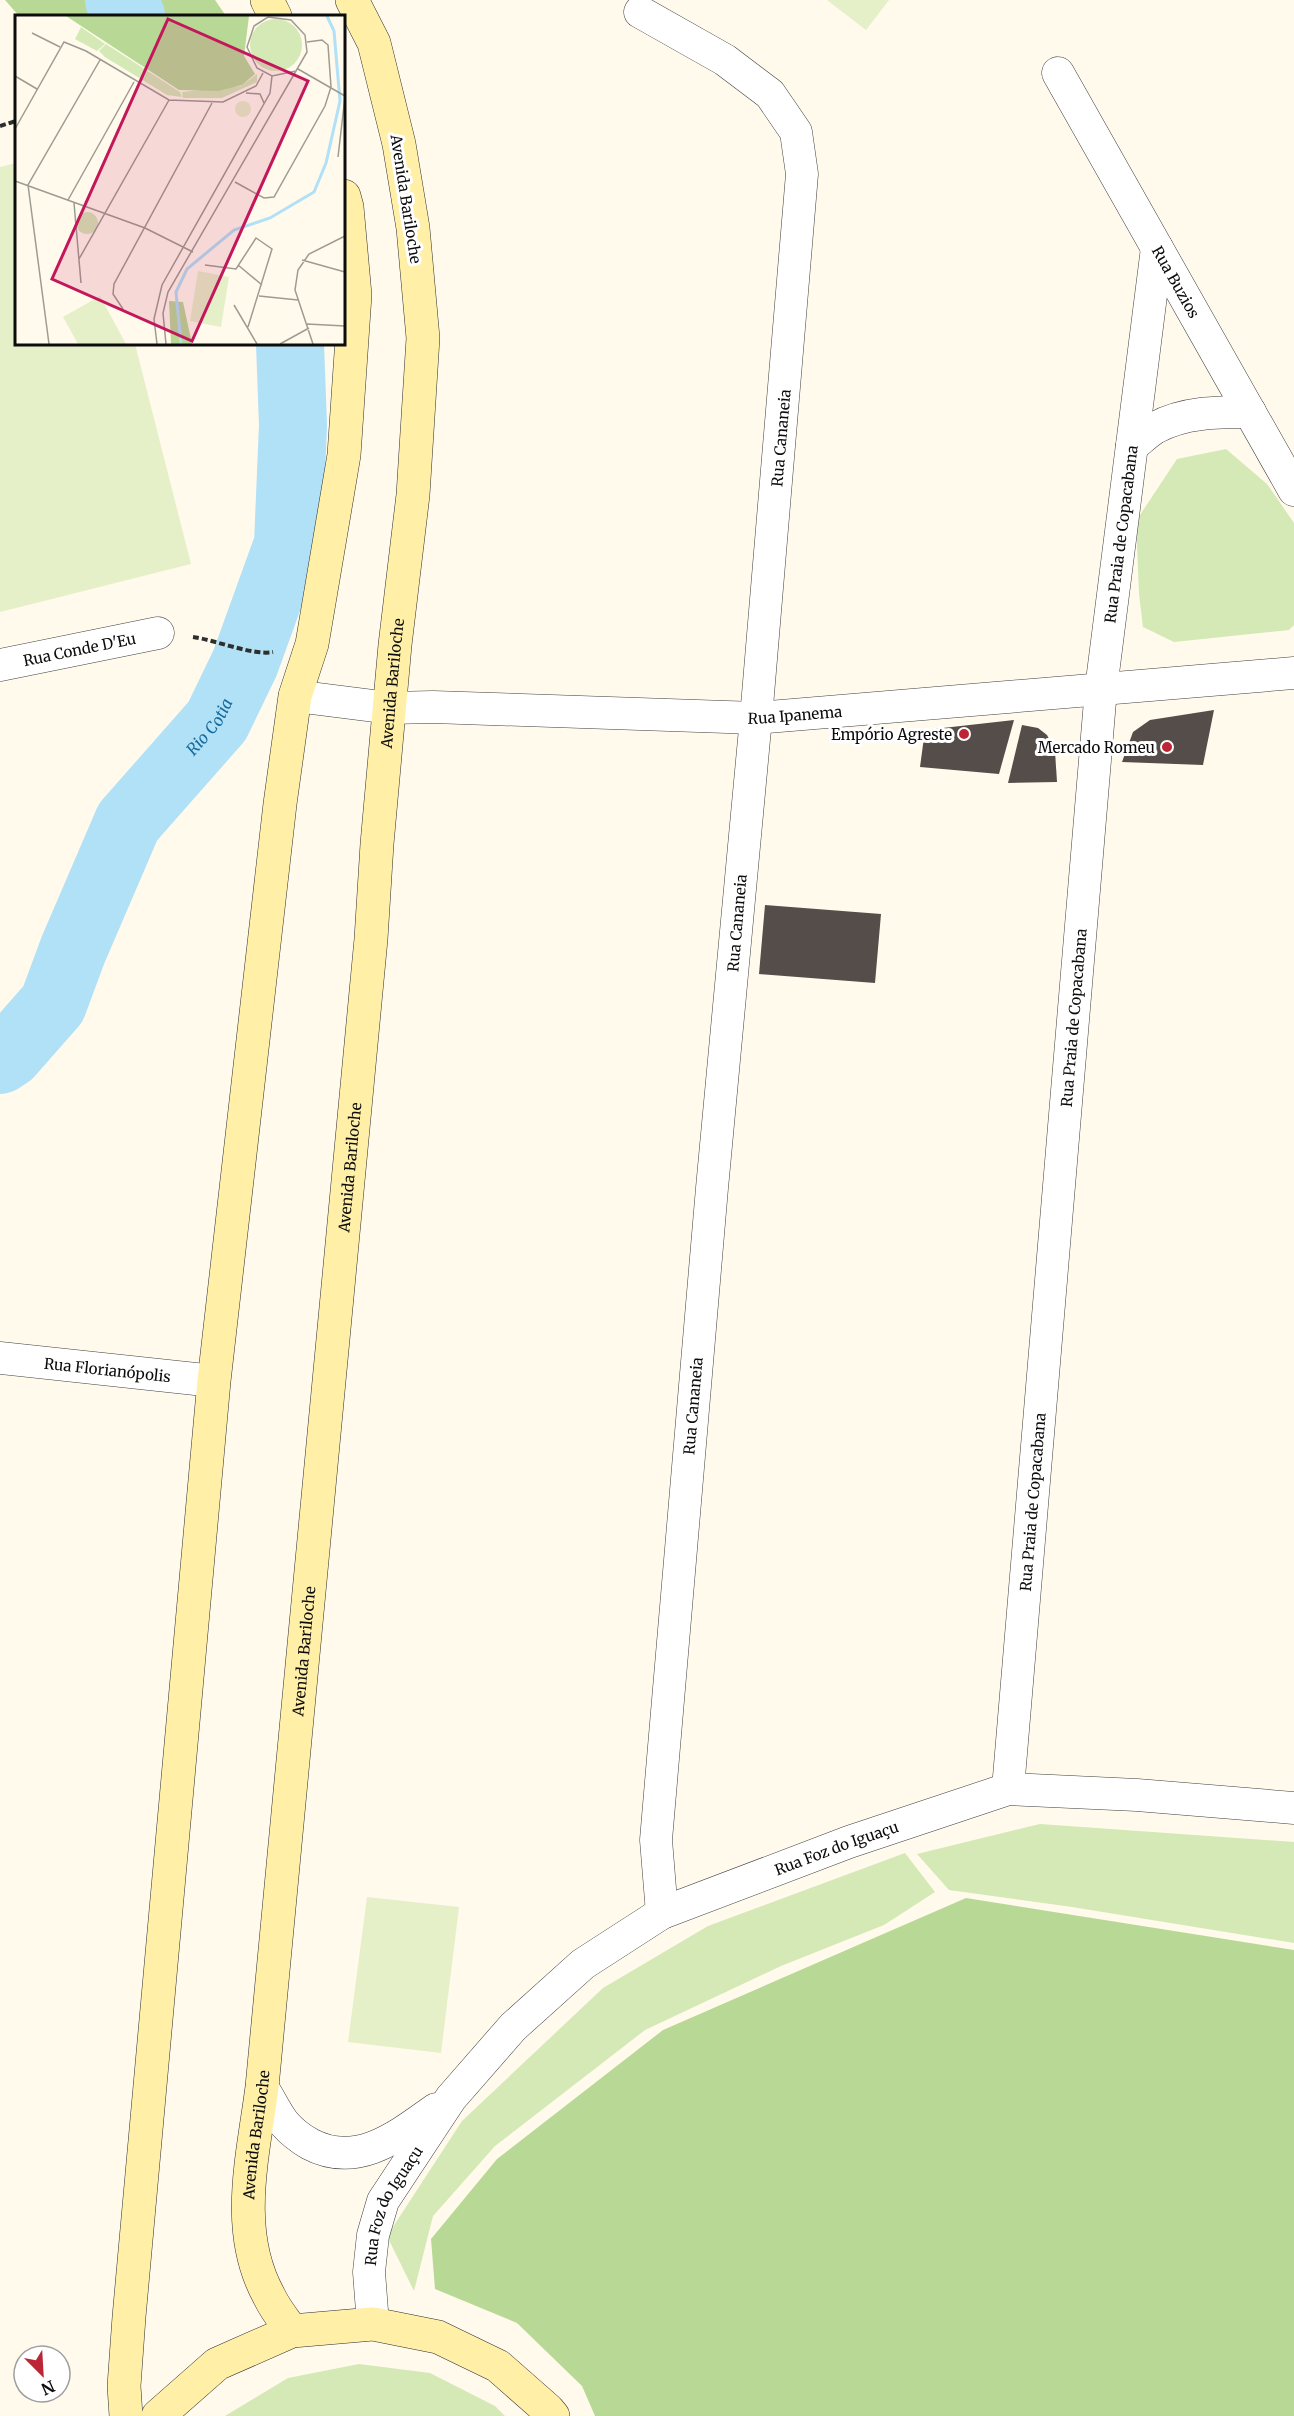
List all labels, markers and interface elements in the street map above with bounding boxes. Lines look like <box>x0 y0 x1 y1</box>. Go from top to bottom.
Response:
inset map <box>15 15 345 345</box>
street label: Avenida Bariloche <box>386 132 426 265</box>
street label: Rua Buzios <box>1148 242 1204 321</box>
street label: Rua Cananeia <box>767 388 795 488</box>
street label: Rua Praia de Copacabana <box>1100 444 1141 624</box>
street label: Avenida Bariloche <box>376 617 408 750</box>
street label: Rua Conde D'Eu <box>21 628 137 670</box>
water label: Rio Cotia <box>182 695 236 759</box>
street label: Rua Ipanema <box>747 701 843 728</box>
place label: Empório Agreste <box>831 725 952 744</box>
marker: Empório Agreste <box>957 727 971 741</box>
place label: Mercado Romeu <box>1038 738 1155 757</box>
marker: Mercado Romeu <box>1160 740 1174 754</box>
street label: Rua Cananeia <box>723 873 751 973</box>
street label: Rua Praia de Copacabana <box>1056 928 1090 1108</box>
street label: Avenida Bariloche <box>334 1101 365 1234</box>
street label: Rua Florianópolis <box>43 1353 172 1386</box>
street label: Rua Cananeia <box>679 1356 707 1456</box>
street label: Rua Praia de Copacabana <box>1015 1412 1049 1592</box>
street label: Avenida Bariloche <box>288 1585 319 1718</box>
street label: Rua Foz do Iguaçu <box>772 1817 901 1879</box>
street label: Avenida Bariloche <box>239 2069 273 2201</box>
street label: Rua Foz do Iguaçu <box>360 2142 426 2267</box>
north arrow <box>12 2344 72 2404</box>
text: N <box>38 2376 58 2400</box>

